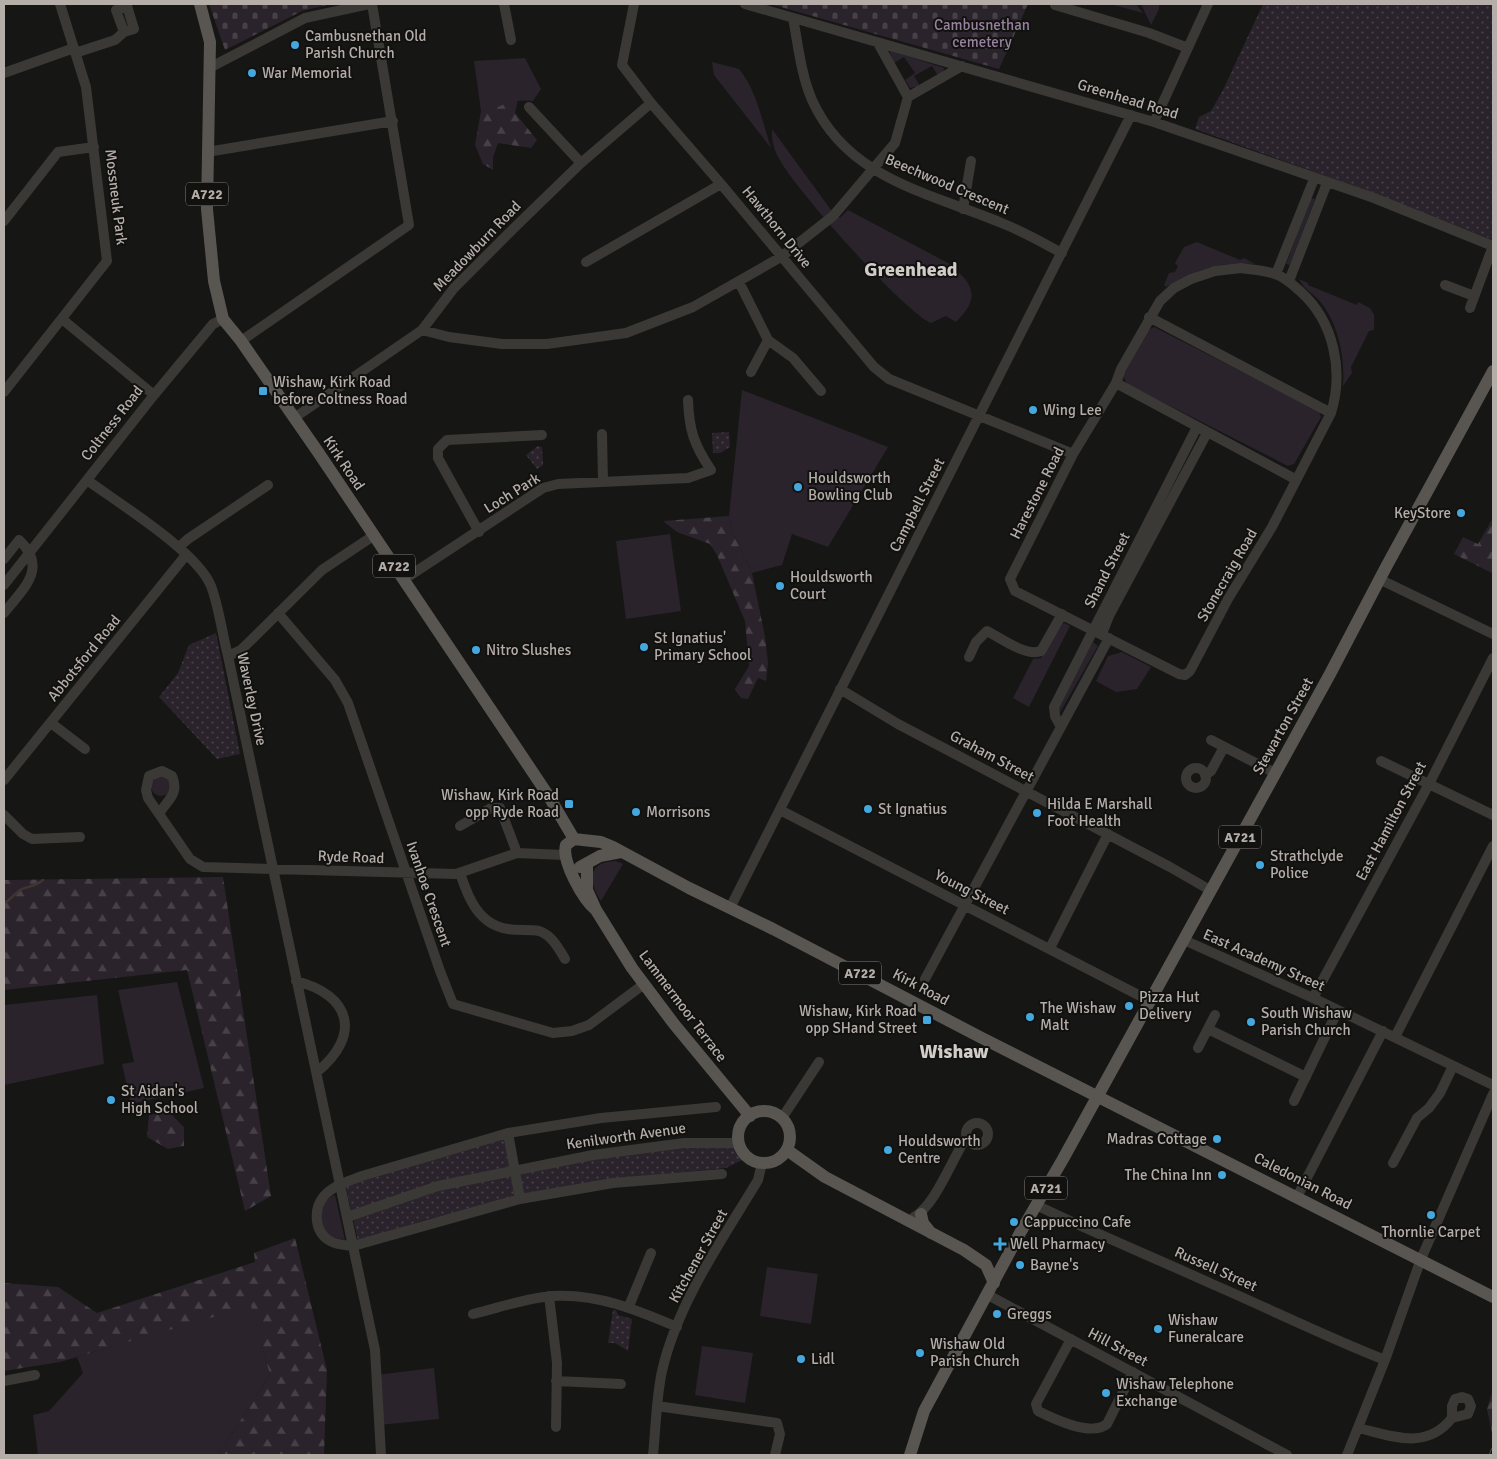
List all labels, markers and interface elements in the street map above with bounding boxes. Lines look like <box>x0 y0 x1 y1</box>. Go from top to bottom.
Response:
park label: Cambusnethan cemetery <box>934 16 1030 51</box>
place label: Cambusnethan Old Parish Church <box>305 27 427 62</box>
marker: Cambusnethan Old Parish Church <box>289 39 301 51</box>
place label: War Memorial <box>262 64 352 82</box>
marker: War Memorial <box>246 67 258 79</box>
street label: Greenhead Road <box>1075 75 1181 123</box>
street label: Mossneuk Park <box>101 148 131 246</box>
street label: Beechwood Crescent <box>882 150 1012 218</box>
road number: A722 <box>186 182 228 205</box>
street label: Hawthorn Drive <box>738 182 816 272</box>
street label: Meadowburn Road <box>429 197 525 295</box>
district label: Greenhead <box>864 257 958 282</box>
place label: Wishaw, Kirk Road before Coltness Road <box>273 373 408 408</box>
street label: Coltness Road <box>77 382 147 464</box>
marker: Wishaw, Kirk Road before Coltness Road <box>257 385 269 397</box>
place label: Wing Lee <box>1043 401 1102 419</box>
marker: Wing Lee <box>1027 404 1039 416</box>
street label: Kirk Road <box>319 432 369 494</box>
street label: Harestone Road <box>1006 444 1068 542</box>
street label: Campbell Street <box>886 455 948 555</box>
street label: Loch Park <box>481 469 544 517</box>
place label: Houldsworth Bowling Club <box>808 469 893 504</box>
marker: Houldsworth Bowling Club <box>792 481 804 493</box>
place label: KeyStore <box>1394 504 1451 522</box>
marker: KeyStore <box>1455 507 1467 519</box>
street label: Stonecraig Road <box>1193 525 1261 625</box>
street label: Shand Street <box>1080 529 1134 611</box>
road number: A722 <box>373 554 415 578</box>
place label: Houldsworth Court <box>790 568 873 603</box>
marker: Houldsworth Court <box>774 580 786 592</box>
street label: Abbotsford Road <box>44 611 124 705</box>
place label: St Ignatius' Primary School <box>654 629 751 664</box>
place label: Nitro Slushes <box>486 641 572 659</box>
marker: St Ignatius' Primary School <box>638 641 650 653</box>
marker: Nitro Slushes <box>470 644 482 656</box>
street label: Waverley Drive <box>233 651 271 747</box>
street label: Stewarton Street <box>1249 674 1317 778</box>
street label: Graham Street <box>947 726 1037 786</box>
street label: East Hamilton Street <box>1352 758 1430 884</box>
place label: Wishaw, Kirk Road opp Ryde Road <box>441 786 559 821</box>
place label: Hilda E Marshall Foot Health <box>1047 795 1152 830</box>
marker: Wishaw, Kirk Road opp Ryde Road <box>563 798 575 810</box>
place label: St Ignatius <box>878 800 947 818</box>
place label: Morrisons <box>646 803 711 821</box>
marker: St Ignatius <box>862 803 874 815</box>
marker: Morrisons <box>630 806 642 818</box>
marker: Hilda E Marshall Foot Health <box>1031 807 1043 819</box>
road number: A721 <box>1219 826 1261 849</box>
street label: Ivanhoe Crescent <box>403 839 455 949</box>
street label: Ryde Road <box>317 847 385 867</box>
place label: Strathclyde Police <box>1270 847 1344 882</box>
marker: Strathclyde Police <box>1254 859 1266 871</box>
street label: Young Street <box>932 866 1012 918</box>
street label: East Academy Street <box>1200 925 1328 995</box>
street label: Lammermoor Terrace <box>635 947 731 1065</box>
road number: A722 <box>839 961 881 984</box>
street label: Kirk Road <box>890 965 952 1009</box>
place label: Pizza Hut Delivery <box>1139 988 1199 1023</box>
place label: The Wishaw Malt <box>1040 999 1116 1034</box>
marker: Pizza Hut Delivery <box>1123 1000 1135 1012</box>
place label: Wishaw, Kirk Road opp SHand Street <box>799 1002 917 1037</box>
place label: South Wishaw Parish Church <box>1261 1004 1352 1039</box>
marker: The Wishaw Malt <box>1024 1011 1036 1023</box>
marker: Wishaw, Kirk Road opp SHand Street <box>921 1014 933 1026</box>
marker: South Wishaw Parish Church <box>1245 1016 1257 1028</box>
district label: Wishaw <box>920 1039 989 1064</box>
place label: St Aidan's High School <box>121 1082 198 1117</box>
marker: St Aidan's High School <box>105 1094 117 1106</box>
street label: Kenilworth Avenue <box>565 1119 687 1153</box>
place label: Madras Cottage <box>1106 1130 1207 1148</box>
place label: Houldsworth Centre <box>898 1132 981 1167</box>
marker: Madras Cottage <box>1211 1133 1223 1145</box>
marker: Houldsworth Centre <box>882 1144 894 1156</box>
street label: Caledonian Road <box>1251 1149 1355 1213</box>
place label: The China Inn <box>1125 1166 1212 1184</box>
marker: The China Inn <box>1216 1169 1228 1181</box>
road number: A721 <box>1025 1176 1067 1200</box>
street label: Kitchener Street <box>665 1206 731 1306</box>
marker: Thornlie Carpet <box>1425 1209 1437 1221</box>
place label: Cappuccino Cafe <box>1024 1213 1131 1231</box>
marker: Cappuccino Cafe <box>1008 1216 1020 1228</box>
place label: Thornlie Carpet <box>1381 1223 1481 1241</box>
place label: Well Pharmacy <box>1010 1235 1105 1253</box>
marker: Well Pharmacy <box>994 1238 1006 1250</box>
street label: Russell Street <box>1172 1243 1260 1295</box>
place label: Bayne's <box>1030 1256 1079 1274</box>
marker: Bayne's <box>1014 1259 1026 1271</box>
place label: Greggs <box>1007 1305 1052 1323</box>
marker: Greggs <box>991 1308 1003 1320</box>
place label: Wishaw Funeralcare <box>1168 1311 1244 1346</box>
marker: Wishaw Funeralcare <box>1152 1323 1164 1335</box>
street label: Hill Street <box>1085 1324 1151 1370</box>
place label: Wishaw Old Parish Church <box>930 1335 1020 1370</box>
marker: Wishaw Old Parish Church <box>914 1347 926 1359</box>
place label: Lidl <box>811 1350 835 1368</box>
marker: Lidl <box>795 1353 807 1365</box>
place label: Wishaw Telephone Exchange <box>1116 1375 1234 1410</box>
marker: Wishaw Telephone Exchange <box>1100 1387 1112 1399</box>

